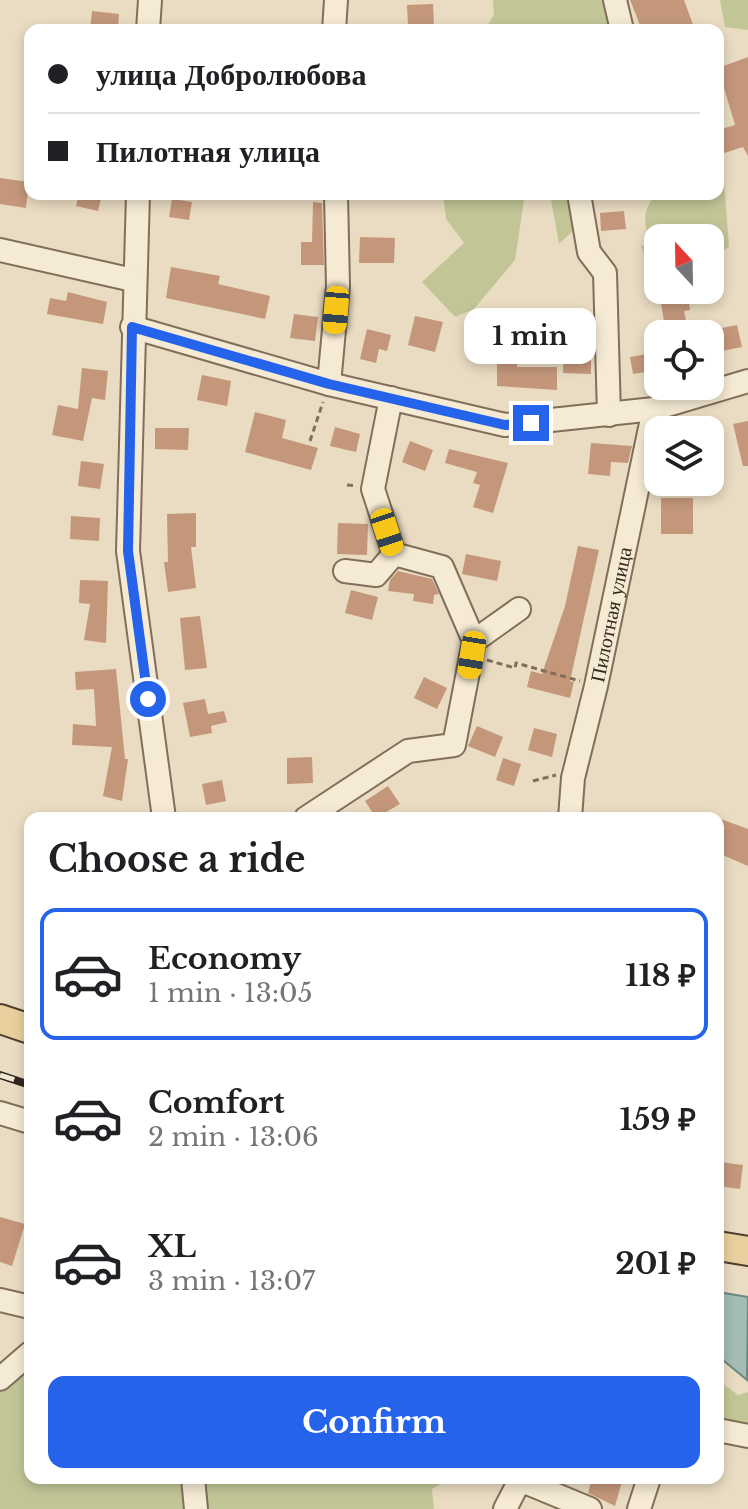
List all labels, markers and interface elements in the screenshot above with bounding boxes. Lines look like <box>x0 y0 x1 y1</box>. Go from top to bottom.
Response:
text: улица Добролюбова <box>96 56 366 93</box>
text: Пилотная улица <box>96 133 320 170</box>
north arrow <box>644 224 724 304</box>
map controls <box>644 224 724 496</box>
car <box>322 285 350 335</box>
callout: 1 min <box>465 307 597 363</box>
text: 1 min <box>492 320 568 352</box>
button: locate <box>644 320 724 400</box>
route end <box>513 405 549 441</box>
button: layers <box>644 416 724 496</box>
car <box>368 505 406 559</box>
street label: Пилотная улица <box>585 545 637 684</box>
car <box>456 629 488 681</box>
route start <box>130 681 166 717</box>
text: Choose a ride <box>48 837 305 882</box>
icon: car <box>52 938 124 1010</box>
text: Economy <box>148 940 301 977</box>
text: 118 ₽ <box>625 957 696 994</box>
text: 1 min · 13:05 <box>148 977 312 1009</box>
icon: car <box>52 1082 124 1154</box>
text: Comfort <box>148 1084 285 1121</box>
text: 159 ₽ <box>619 1101 696 1138</box>
text: 2 min · 13:06 <box>148 1121 319 1153</box>
icon: car <box>52 1226 124 1298</box>
text: XL <box>148 1228 196 1265</box>
text: 201 ₽ <box>615 1245 696 1282</box>
text: 3 min · 13:07 <box>148 1265 315 1297</box>
button: Confirm <box>48 1376 700 1468</box>

